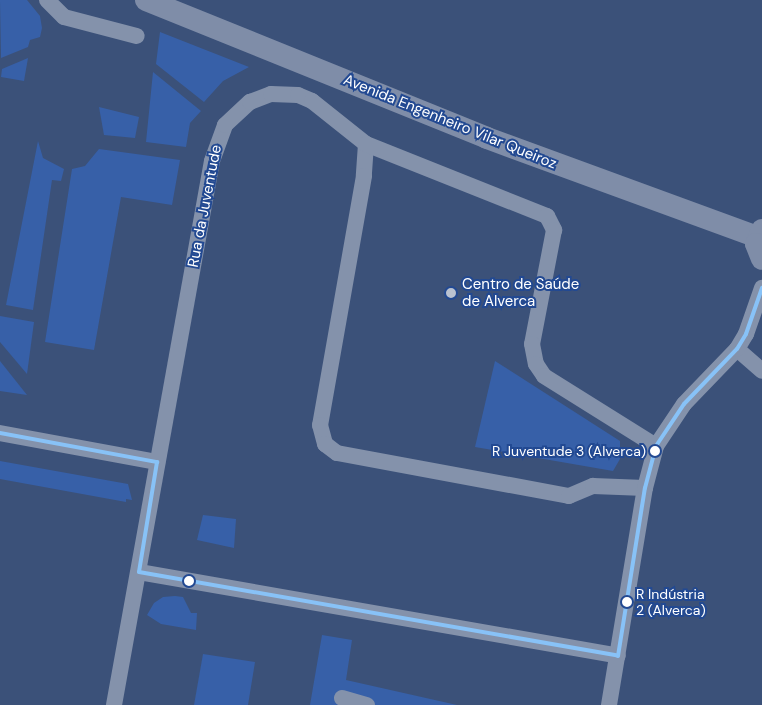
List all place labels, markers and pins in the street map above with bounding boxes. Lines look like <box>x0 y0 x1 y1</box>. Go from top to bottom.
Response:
place label: Centro de Saúde de Alverca <box>462 275 579 310</box>
marker: Centro de Saúde de Alverca <box>444 286 458 300</box>
place label: R Juventude 3 (Alverca) <box>492 443 646 459</box>
marker: R Juventude 3 (Alverca) <box>650 446 660 456</box>
unlabelled marker <box>184 576 194 586</box>
place label: R Indústria 2 (Alverca) <box>636 586 706 618</box>
marker: R Indústria 2 (Alverca) <box>622 597 632 607</box>

